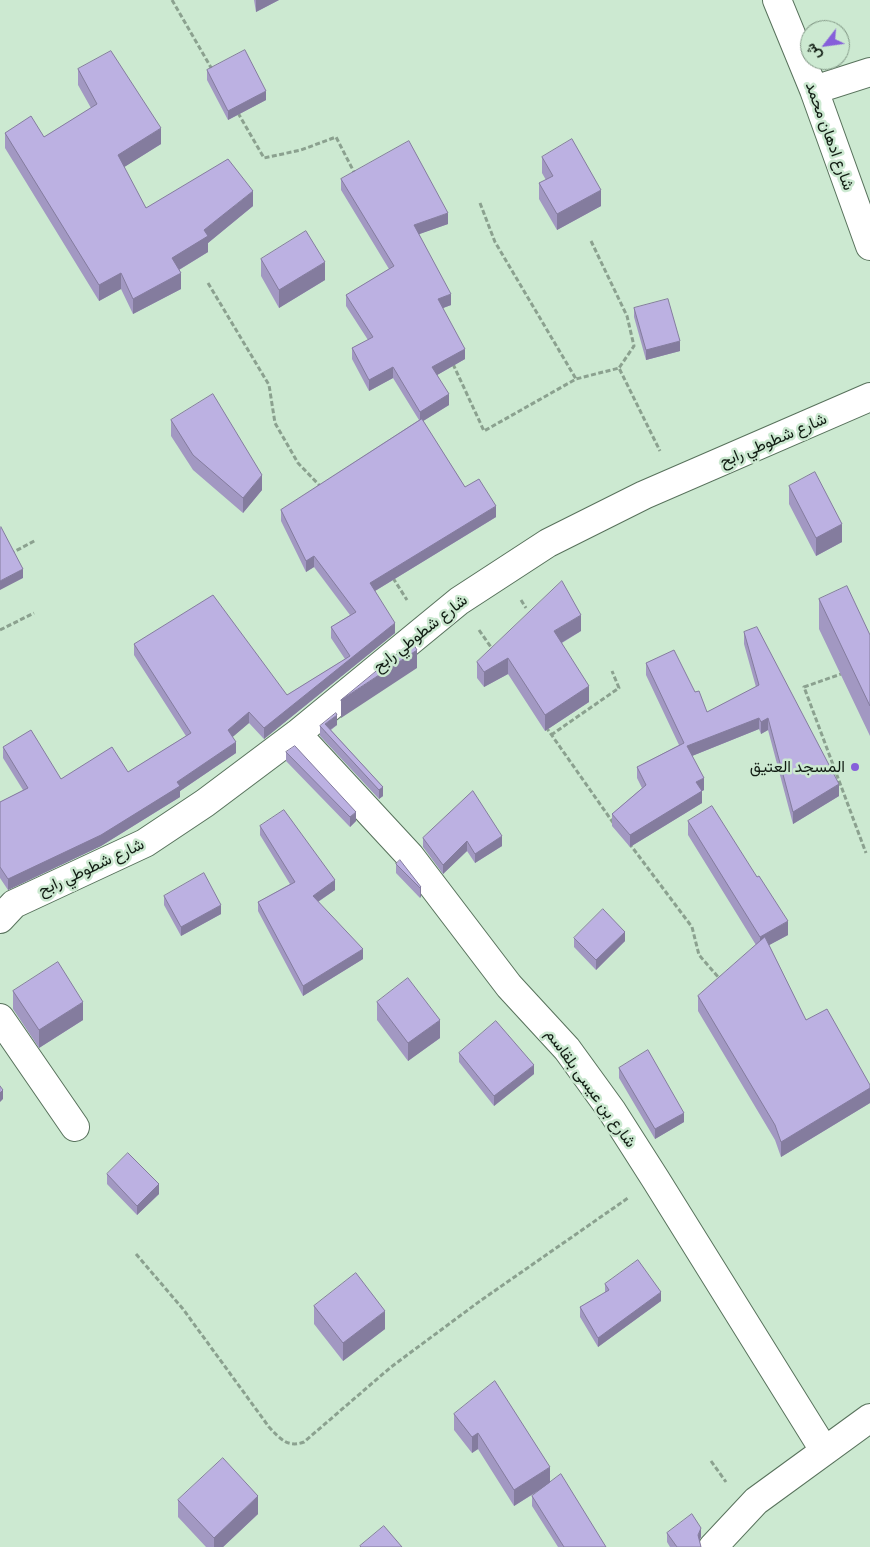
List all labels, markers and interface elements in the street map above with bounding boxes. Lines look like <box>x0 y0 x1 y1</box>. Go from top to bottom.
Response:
north arrow <box>800 20 850 70</box>
text: ش <box>801 41 824 64</box>
street label: شارع ادهان محمد <box>801 79 859 193</box>
street label: شارع شطوطي رابح <box>717 409 829 471</box>
street label: شارع شطوطي رابح <box>369 590 471 676</box>
place label: المسجد العتيق <box>750 757 845 777</box>
marker: المسجد العتيق <box>849 761 861 773</box>
street label: شارع شطوطي رابح <box>35 834 147 900</box>
street label: شارع بن عيسى بلقاسم <box>542 1025 640 1151</box>

